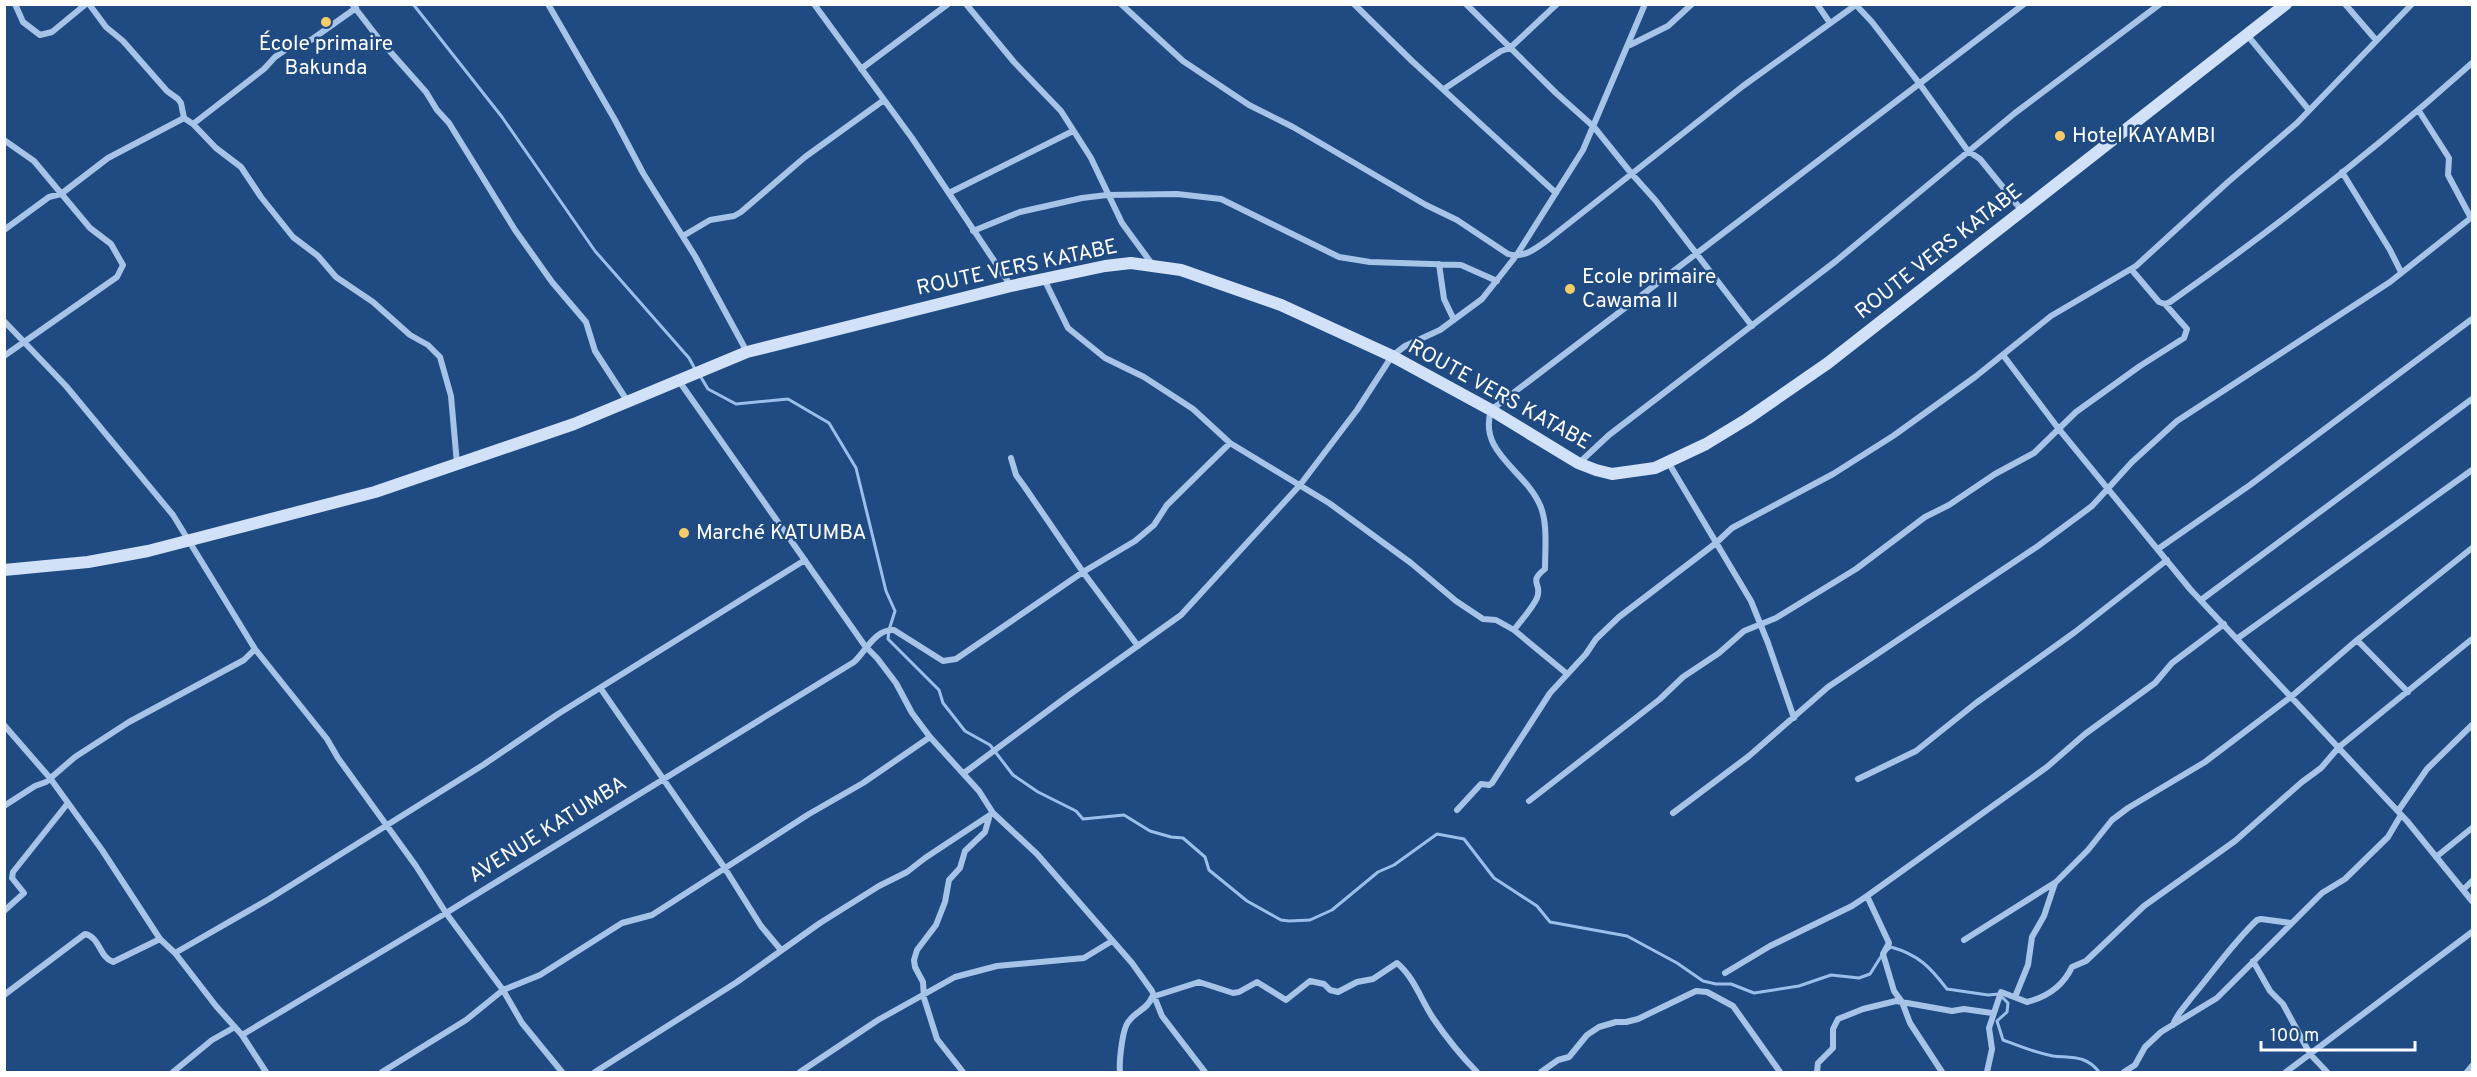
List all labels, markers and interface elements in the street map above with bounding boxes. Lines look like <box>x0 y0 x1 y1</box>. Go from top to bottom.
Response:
marker: École primaire Bakunda <box>319 15 333 29</box>
place label: École primaire Bakunda <box>259 30 393 82</box>
place label: Hotel KAYAMBI <box>2072 123 2216 150</box>
marker: Hotel KAYAMBI <box>2053 129 2067 143</box>
street label: ROUTE VERS KATABE <box>1850 178 2028 326</box>
street label: ROUTE VERS KATABE <box>914 233 1120 303</box>
place label: Ecole primaire Cawama II <box>1582 264 1716 315</box>
marker: Ecole primaire Cawama II <box>1563 282 1577 296</box>
street label: ROUTE VERS KATABE <box>1403 334 1595 456</box>
place label: Marché KATUMBA <box>696 520 867 547</box>
marker: Marché KATUMBA <box>677 526 691 540</box>
street label: AVENUE KATUMBA <box>464 770 632 890</box>
scale bar <box>2261 1014 2416 1052</box>
text: 100 m <box>2270 1025 2319 1048</box>

